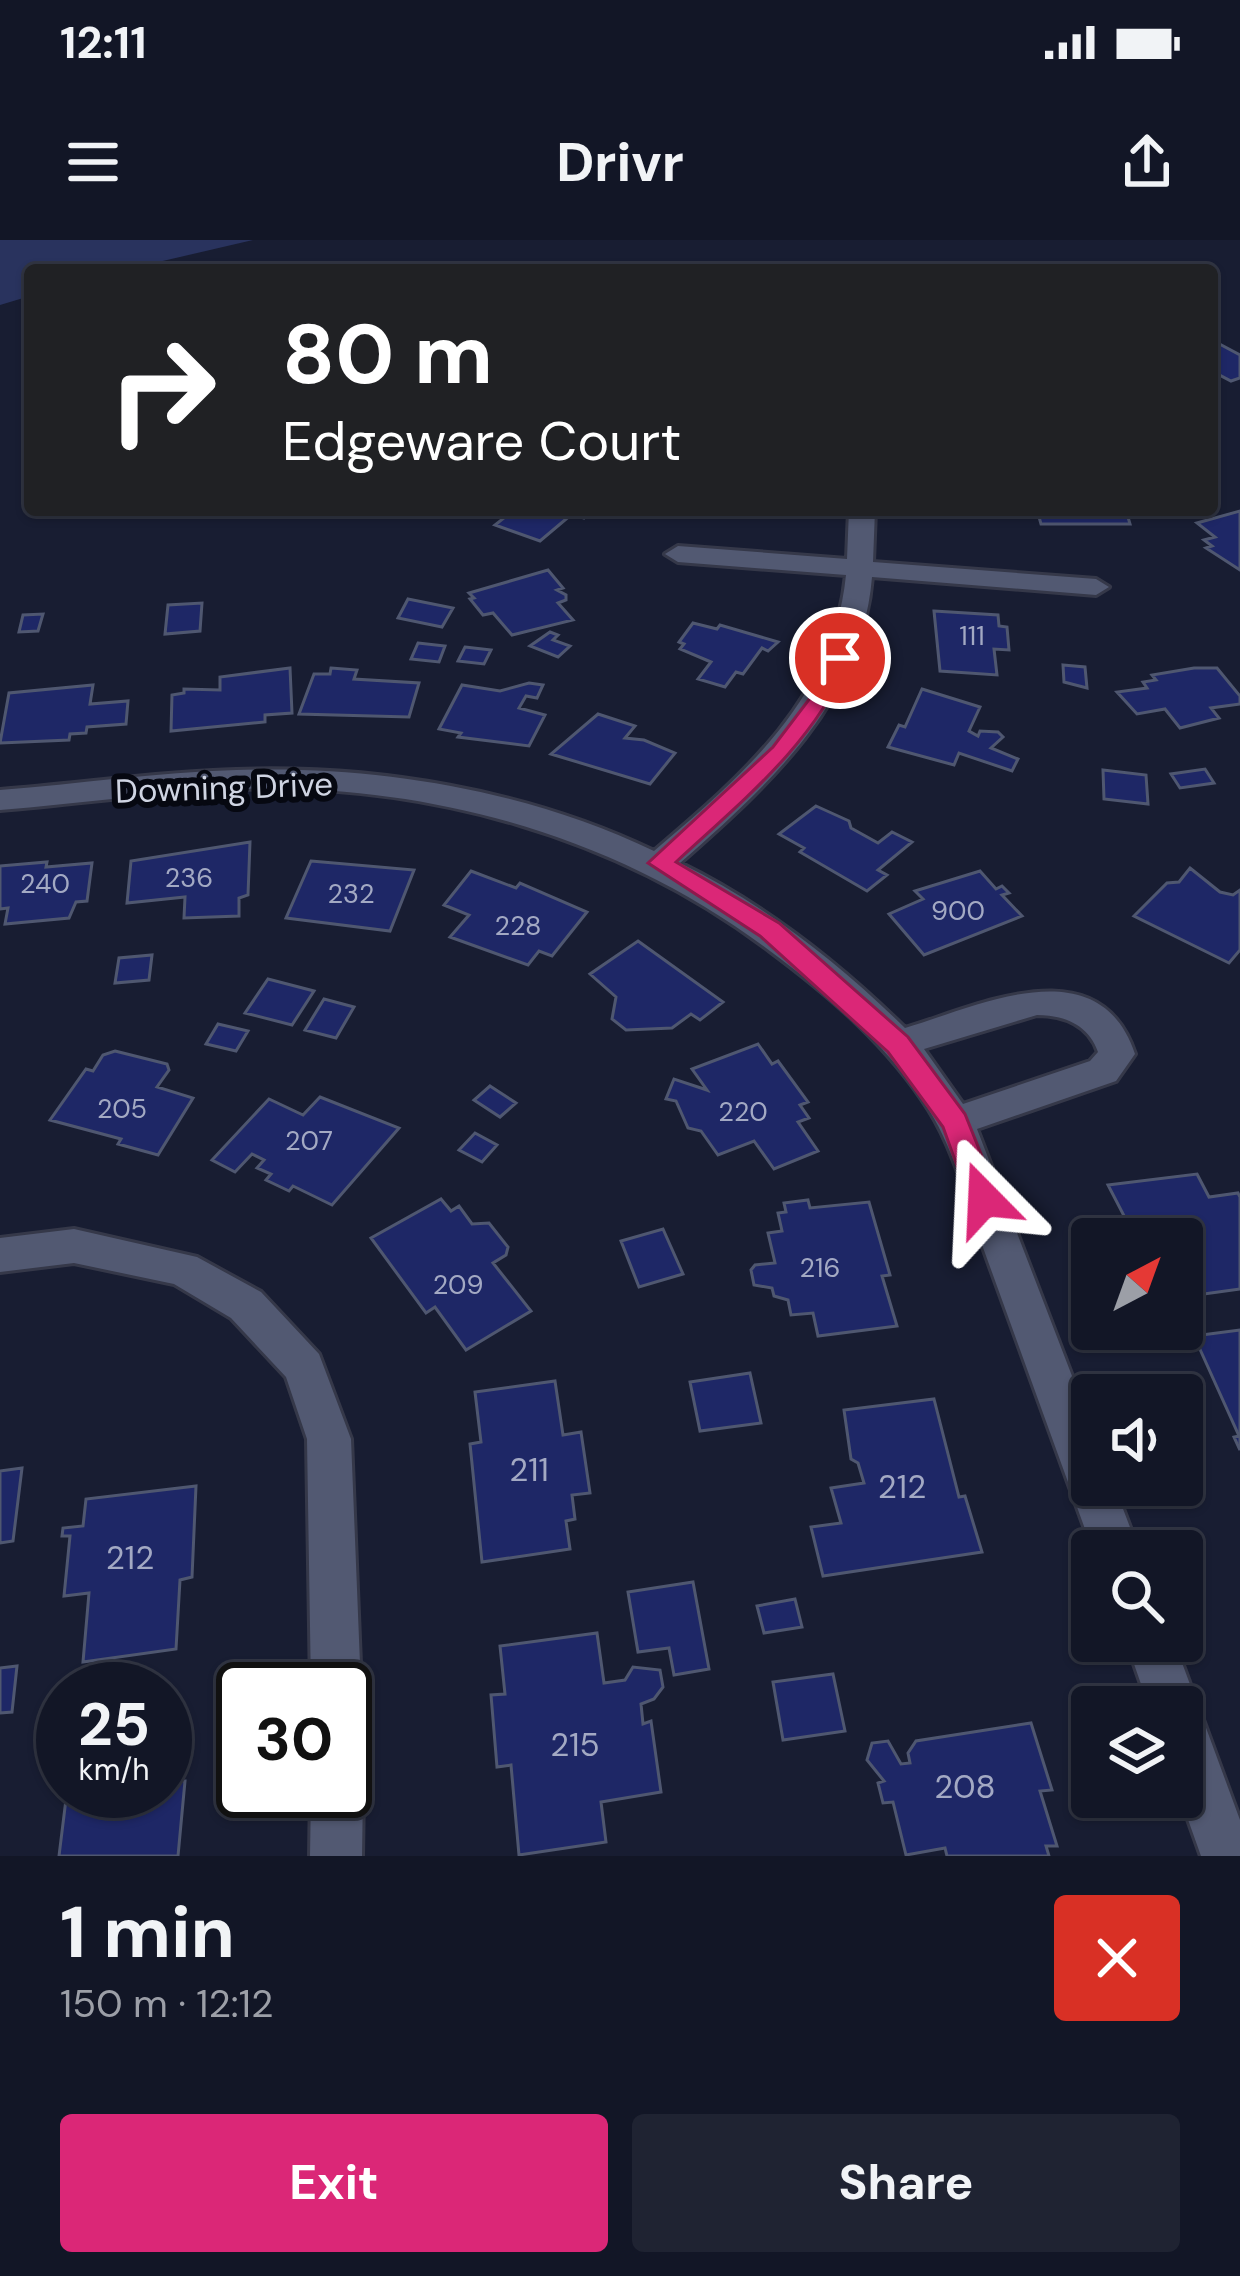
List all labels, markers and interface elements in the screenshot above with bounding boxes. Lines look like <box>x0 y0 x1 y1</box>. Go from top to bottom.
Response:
text: 12:11 <box>60 13 147 72</box>
text: Drivr <box>556 127 684 198</box>
icon: menu <box>60 129 126 195</box>
icon: share <box>1114 129 1180 195</box>
text: 80 m <box>282 300 493 409</box>
icon: right <box>84 312 240 468</box>
text: Edgeware Court <box>282 406 681 477</box>
pin <box>789 607 891 709</box>
house number: 111 <box>959 618 985 653</box>
icon: arrive <box>807 625 873 691</box>
street label: Downing Drive <box>114 762 334 813</box>
house number: 236 <box>165 860 213 895</box>
house number: 240 <box>20 866 70 901</box>
house number: 232 <box>327 876 375 911</box>
house number: 900 <box>931 893 985 928</box>
house number: 228 <box>494 908 542 943</box>
house number: 205 <box>97 1091 147 1126</box>
house number: 220 <box>718 1094 768 1129</box>
house number: 207 <box>285 1123 333 1158</box>
position arrow <box>921 1136 1047 1262</box>
north arrow <box>1071 1218 1203 1350</box>
map controls <box>1071 1218 1203 1818</box>
house number: 216 <box>800 1250 840 1285</box>
house number: 209 <box>433 1267 483 1302</box>
button: sound <box>1071 1374 1203 1506</box>
house number: 211 <box>509 1448 549 1491</box>
house number: 212 <box>878 1465 926 1508</box>
button: search <box>1071 1530 1203 1662</box>
house number: 212 <box>106 1536 154 1579</box>
speed limit sign: 30 <box>216 1662 372 1818</box>
text: 25 <box>78 1685 150 1764</box>
button: layers <box>1071 1686 1203 1818</box>
house number: 215 <box>550 1723 600 1766</box>
text: km/h <box>79 1750 149 1789</box>
house number: 208 <box>934 1765 996 1808</box>
text: 1 min <box>60 1886 235 1979</box>
button: close <box>1054 1895 1180 2021</box>
text: 150 m · 12:12 <box>60 1978 273 2029</box>
button: Exit <box>60 2114 608 2252</box>
button: Share <box>632 2114 1180 2252</box>

